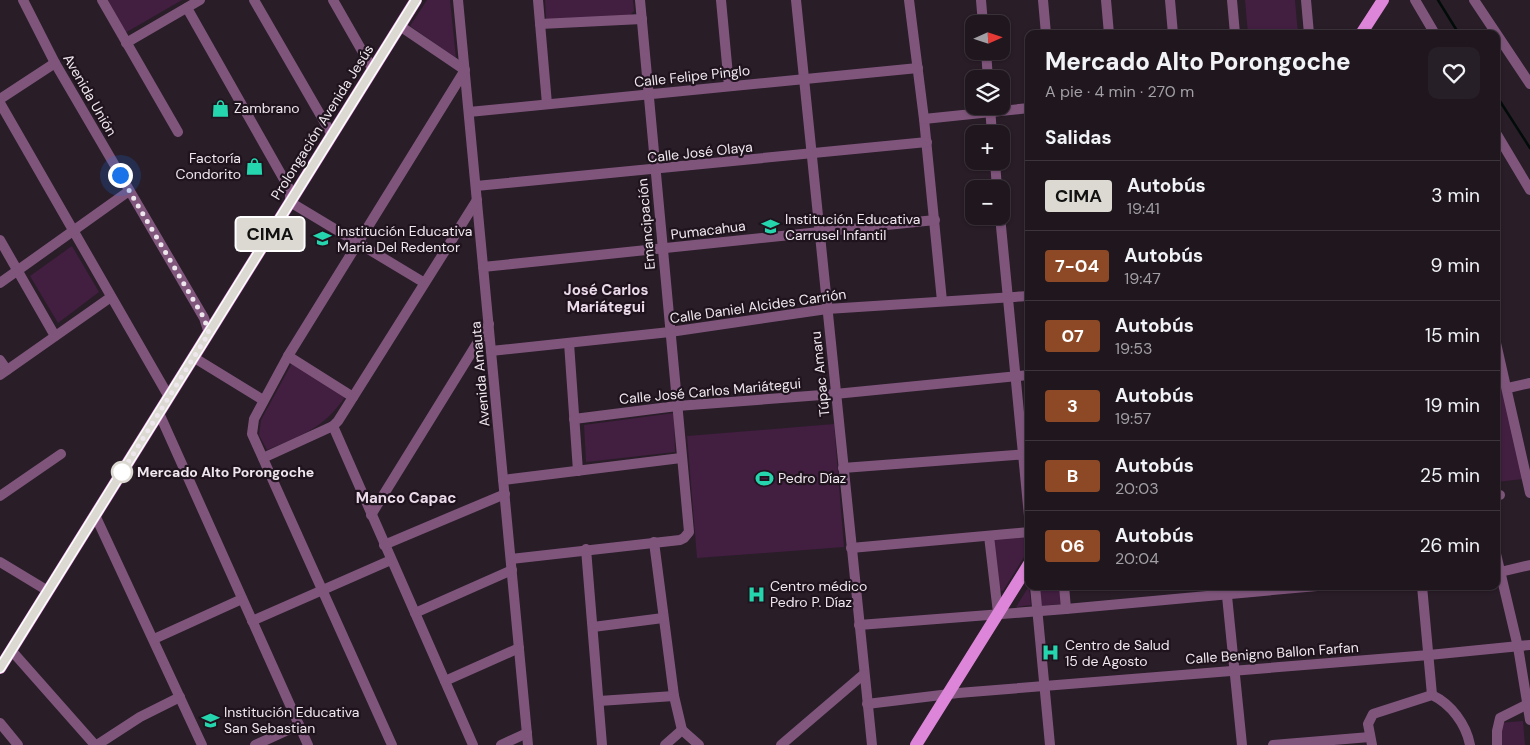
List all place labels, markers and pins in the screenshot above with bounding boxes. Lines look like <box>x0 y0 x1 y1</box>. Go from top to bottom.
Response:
shop icon: Zambrano <box>210 98 230 118</box>
place label: Zambrano <box>234 99 300 117</box>
place label: Factoría Condorito <box>175 149 241 183</box>
shop icon: Factoría Condorito <box>245 156 265 176</box>
place label: Institución Educativa Carrusel Infantil <box>785 210 920 244</box>
school or university icon: Institución Educativa Carrusel Infantil <box>761 217 781 237</box>
place label: Institución Educativa Maria Del Redentor <box>337 222 472 256</box>
school or university icon: Institución Educativa Maria Del Redentor <box>313 229 333 249</box>
marker: Mercado Alto Porongoche <box>111 461 133 483</box>
place label: Mercado Alto Porongoche <box>137 463 314 481</box>
sports icon: Pedro Díaz <box>754 468 774 488</box>
place label: Pedro Díaz <box>778 469 846 487</box>
place label: Centro médico Pedro P. Díaz <box>770 577 867 611</box>
hospital icon: Centro médico Pedro P. Díaz <box>746 584 766 604</box>
place label: Centro de Salud 15 de Agosto <box>1065 636 1170 670</box>
hospital icon: Centro de Salud 15 de Agosto <box>1041 643 1061 663</box>
place label: Institución Educativa San Sebastian <box>224 703 359 737</box>
school or university icon: Institución Educativa San Sebastian <box>200 710 220 730</box>

